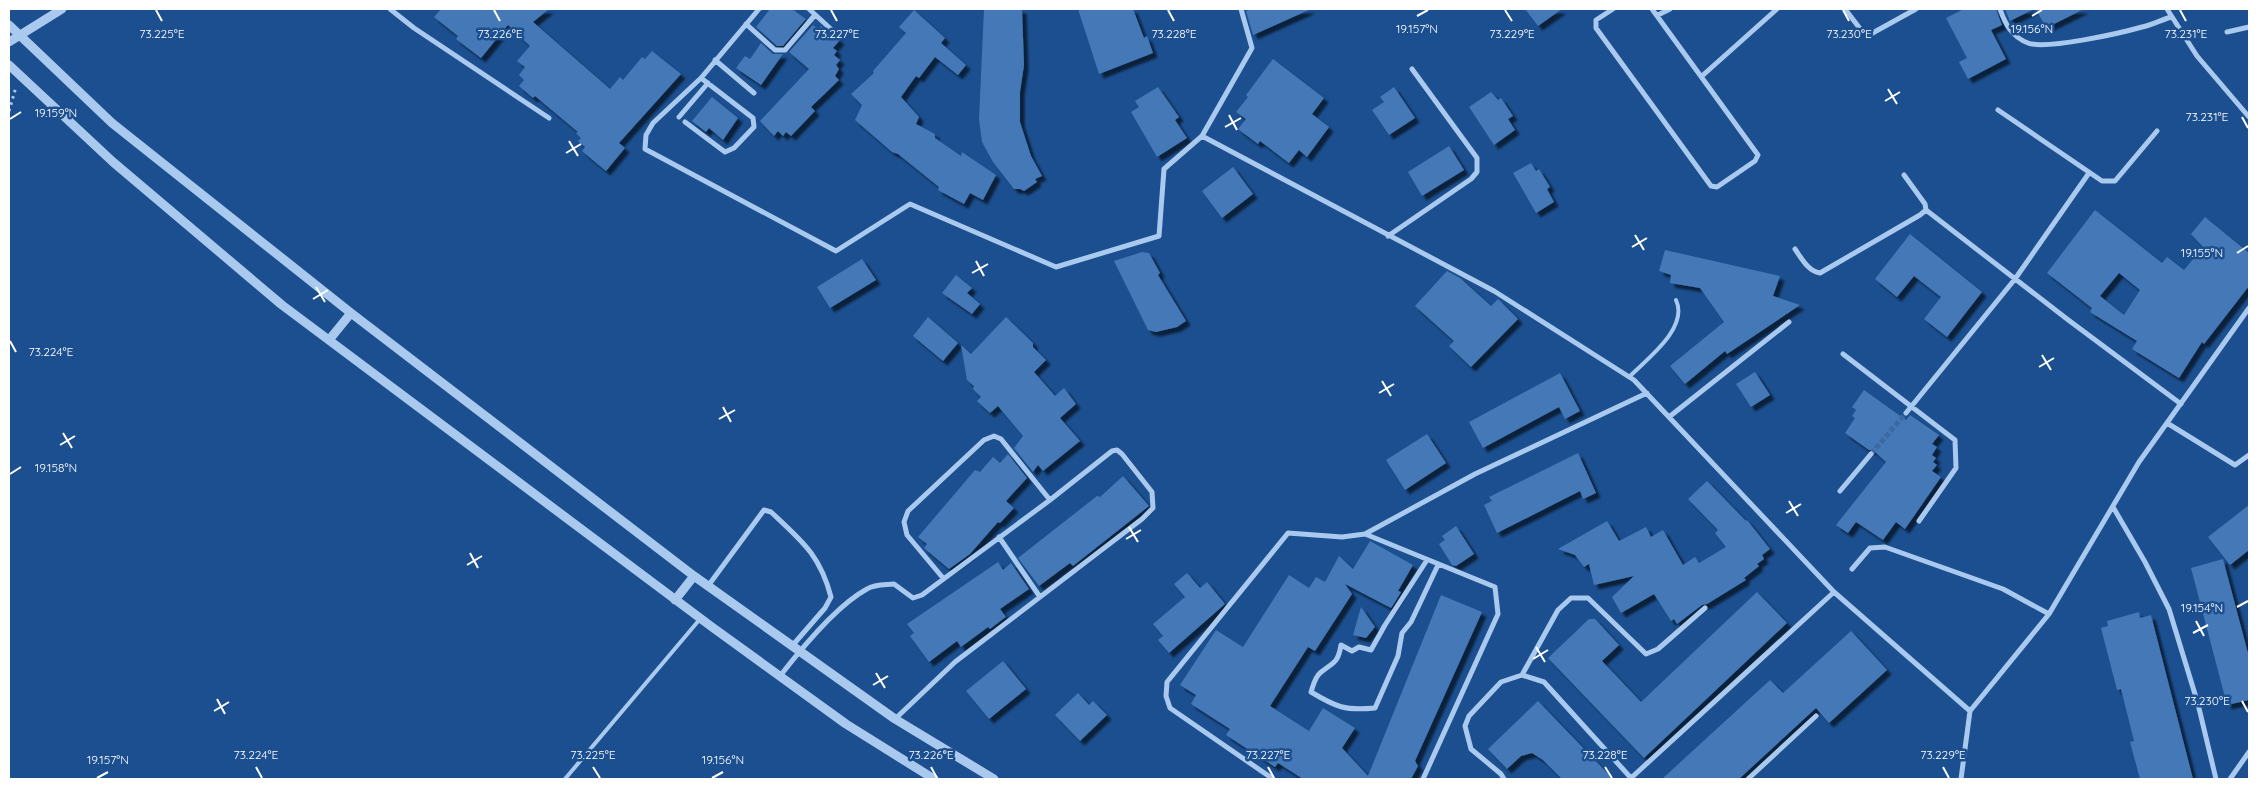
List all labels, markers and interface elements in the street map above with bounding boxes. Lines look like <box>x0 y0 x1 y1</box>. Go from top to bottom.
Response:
text: 19.157°N <box>1396 21 1438 36</box>
text: 19.156°N <box>2011 21 2053 36</box>
text: 73.225°E <box>139 26 185 41</box>
text: 73.226°E <box>477 26 523 41</box>
text: 73.227°E <box>815 26 859 41</box>
text: 73.228°E <box>1151 26 1197 41</box>
text: 73.229°E <box>1489 26 1535 41</box>
text: 73.230°E <box>1826 26 1872 41</box>
text: 73.231°E <box>2165 26 2208 41</box>
text: 19.159°N <box>35 105 77 120</box>
text: 73.231°E <box>2186 109 2229 124</box>
text: 19.155°N <box>2181 245 2223 260</box>
text: 73.224°E <box>29 344 74 359</box>
text: 19.158°N <box>35 460 77 475</box>
text: 19.154°N <box>2181 600 2223 615</box>
text: 73.230°E <box>2184 693 2230 708</box>
text: 73.224°E <box>234 747 279 762</box>
text: 73.225°E <box>570 747 616 762</box>
text: 73.226°E <box>908 747 954 762</box>
text: 73.227°E <box>1246 747 1290 762</box>
text: 73.228°E <box>1582 747 1628 762</box>
text: 73.229°E <box>1920 747 1966 762</box>
text: 19.157°N <box>87 752 129 767</box>
text: 19.156°N <box>702 752 744 767</box>

